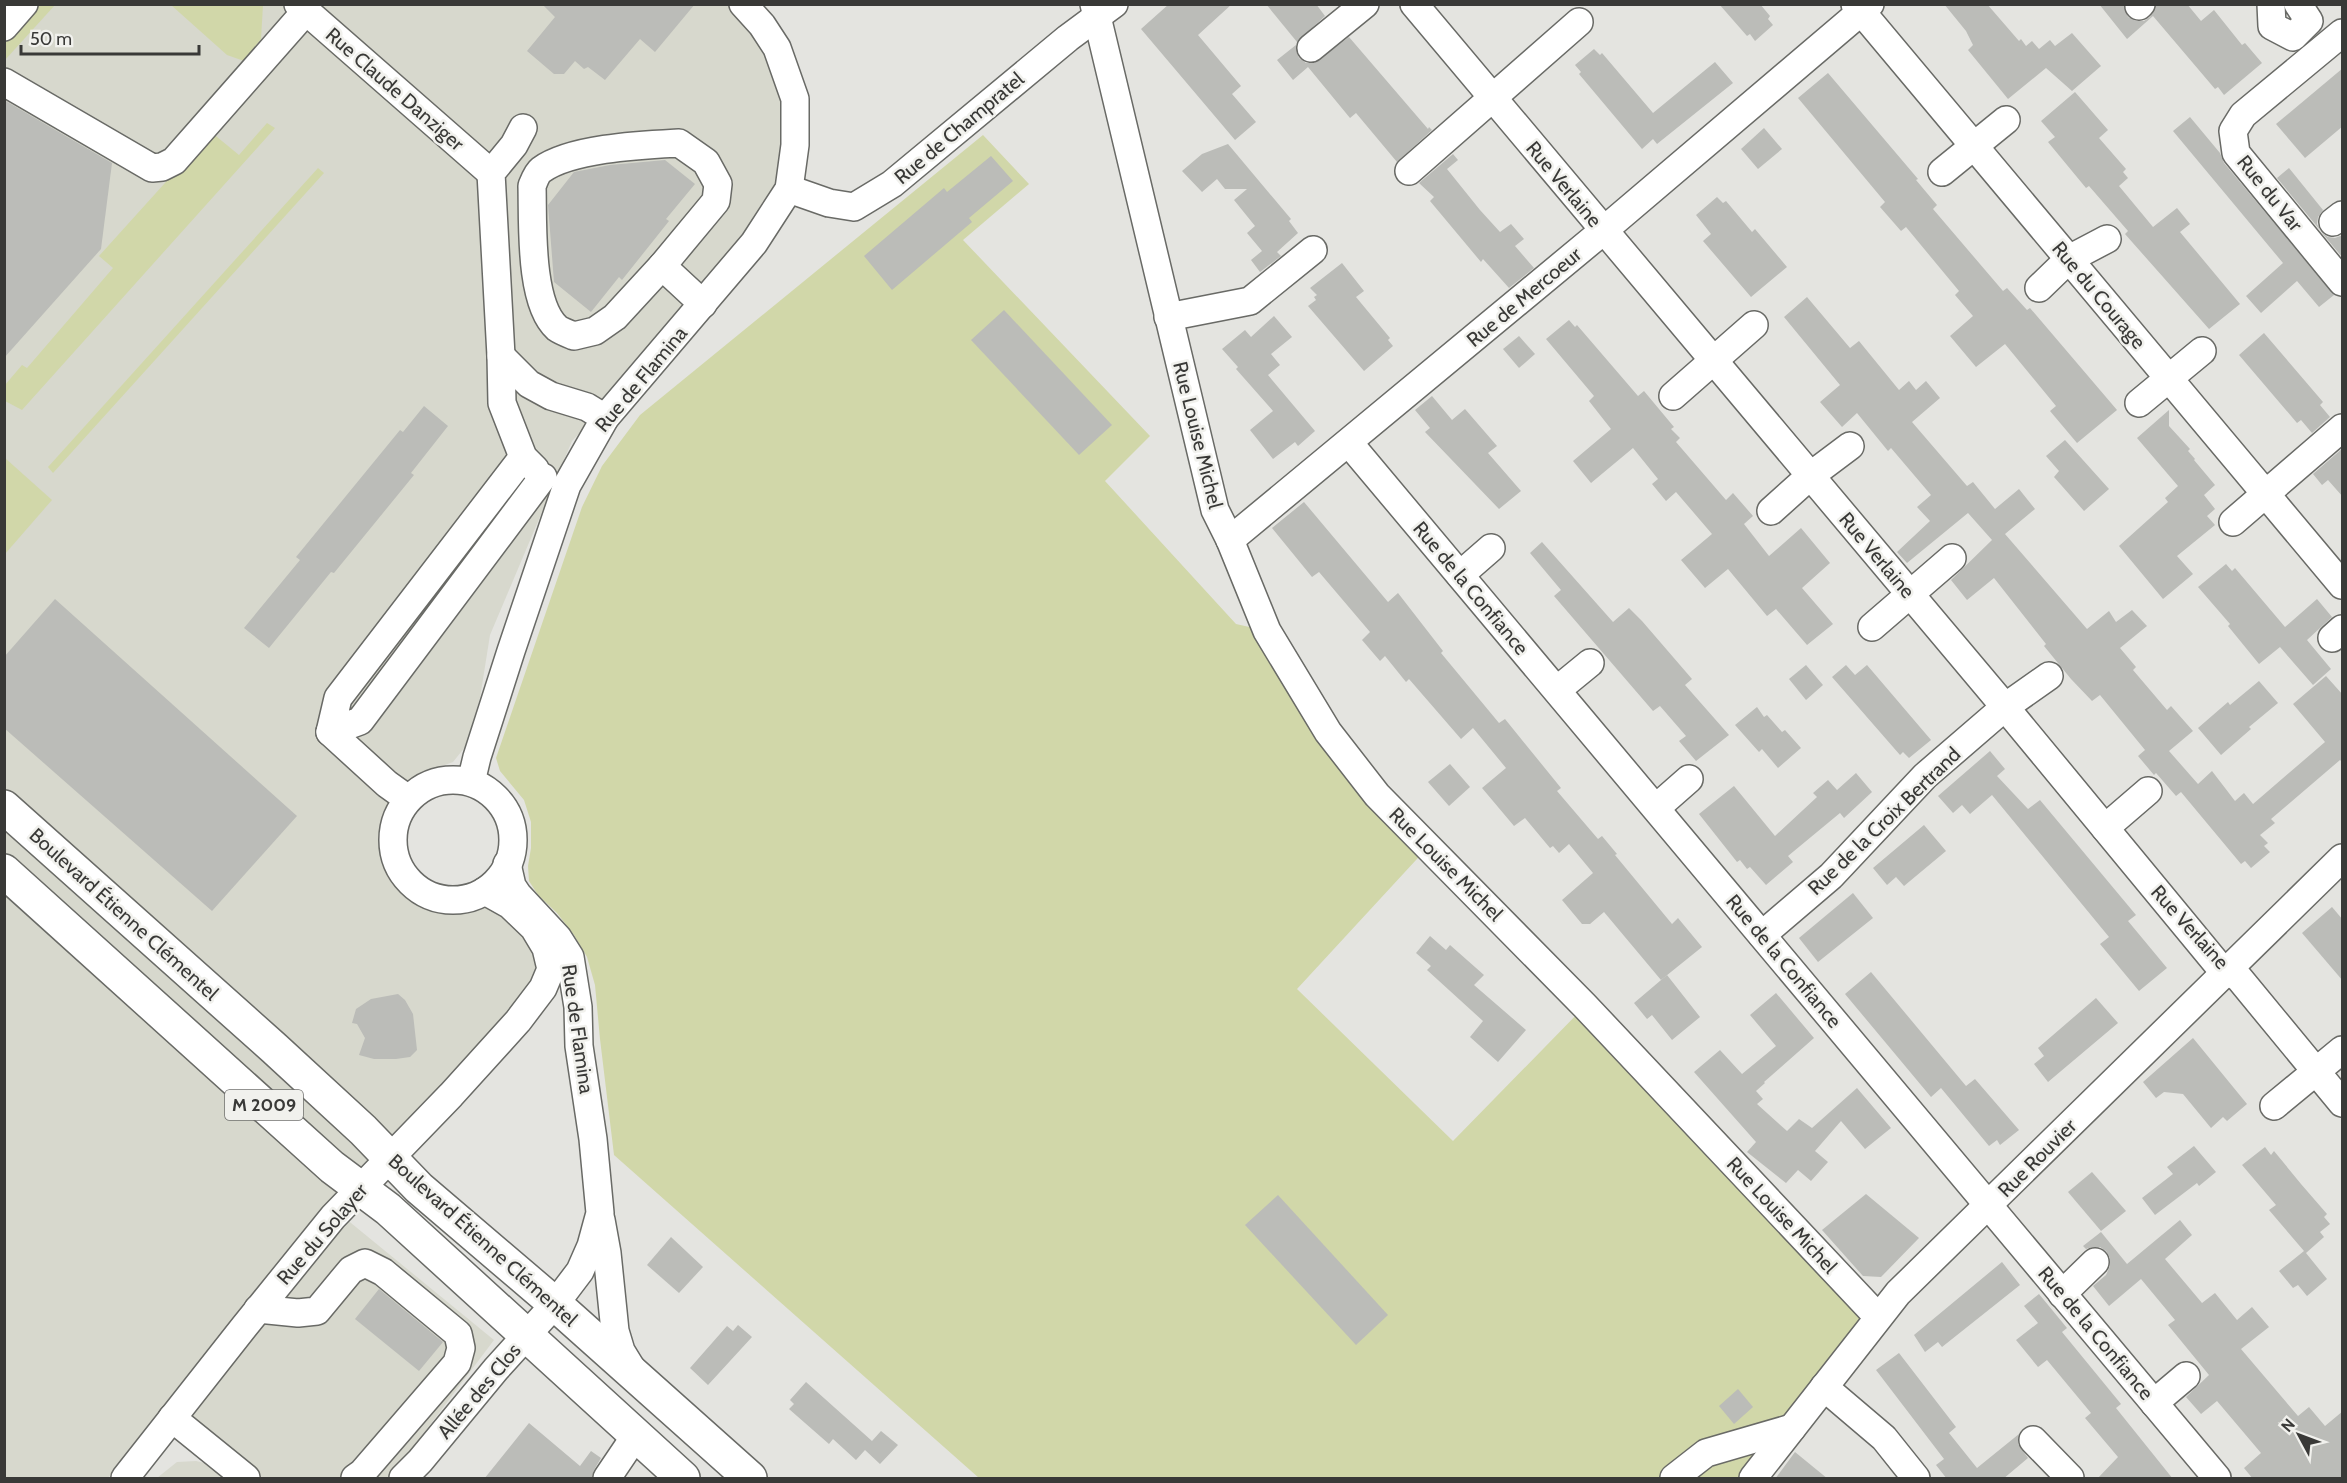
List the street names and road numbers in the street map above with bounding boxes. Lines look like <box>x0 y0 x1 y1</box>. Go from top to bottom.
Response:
street label: Rue Claude Danziger <box>321 22 470 156</box>
street label: Rue de Champratel <box>889 67 1029 189</box>
street label: Rue Verlaine <box>1521 136 1607 232</box>
street label: Rue du Var <box>2232 150 2308 236</box>
street label: Rue du Courage <box>2047 236 2151 354</box>
street label: Rue de Mercoeur <box>1462 242 1587 352</box>
street label: Rue de Flamina <box>590 321 692 437</box>
street label: Rue Louise Michel <box>1168 359 1228 511</box>
street label: Rue Verlaine <box>1834 507 1920 603</box>
street label: Rue de la Confiance <box>1408 516 1534 660</box>
street label: Rue de la Croix Bertrand <box>1803 742 1965 900</box>
street label: Rue Louise Michel <box>1384 802 1508 926</box>
street label: Boulevard Étienne Clémentel <box>25 823 224 1005</box>
street label: Rue Verlaine <box>2146 880 2234 974</box>
street label: Rue de la Confiance <box>1721 889 1847 1033</box>
street label: Rue de Flamina <box>557 963 599 1096</box>
road number: M 2009 <box>225 1090 303 1120</box>
street label: Rue Rouvier <box>1993 1113 2082 1202</box>
street label: Boulevard Étienne Clémentel <box>384 1149 583 1331</box>
street label: Rue Louise Michel <box>1722 1152 1842 1279</box>
street label: Rue du Solayer <box>272 1178 373 1289</box>
street label: Rue de la Confiance <box>2033 1261 2159 1405</box>
street label: Allée des Clos <box>432 1339 526 1443</box>

